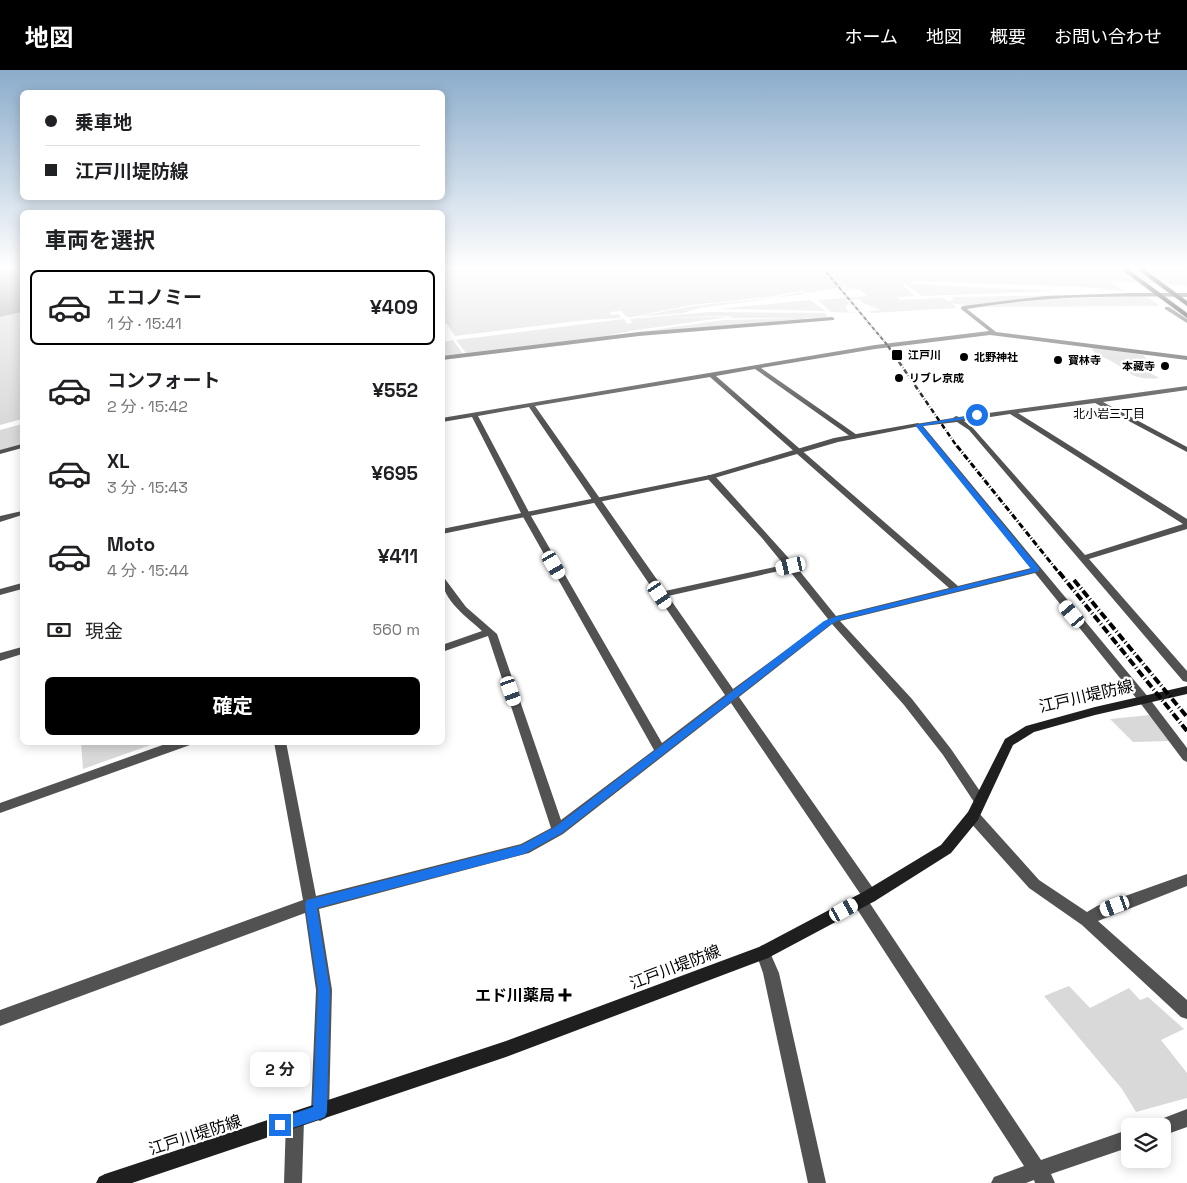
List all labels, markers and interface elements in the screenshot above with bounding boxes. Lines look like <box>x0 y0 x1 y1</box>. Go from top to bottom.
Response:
text: 地図 <box>25 22 73 53</box>
text: ホーム <box>845 25 898 48</box>
text: 地図 <box>926 25 962 48</box>
text: 概要 <box>990 25 1026 48</box>
text: お問い合わせ <box>1054 25 1162 48</box>
text: 乗車地 <box>75 110 132 135</box>
text: 江戸川堤防線 <box>75 159 189 184</box>
text: 車両を選択 <box>45 226 155 254</box>
icon: car <box>47 285 92 330</box>
text: エコノミー <box>107 285 202 310</box>
text: ¥409 <box>370 295 418 320</box>
text: 1 分 · 15:41 <box>107 313 182 334</box>
marker: 江戸川 <box>890 348 904 362</box>
place label: 江戸川 <box>908 348 941 362</box>
place label: 北野神社 <box>974 350 1018 364</box>
marker: 北野神社 <box>958 351 970 363</box>
place label: 寶林寺 <box>1068 353 1101 367</box>
marker: 寶林寺 <box>1052 354 1064 366</box>
place label: 本藏寺 <box>1122 359 1155 373</box>
marker: 本藏寺 <box>1159 360 1171 372</box>
icon: car <box>47 368 92 413</box>
text: コンフォート <box>107 368 220 393</box>
place label: リブレ京成 <box>909 371 964 385</box>
marker: リブレ京成 <box>893 372 905 384</box>
text: ¥552 <box>372 378 418 403</box>
text: 2 分 · 15:42 <box>107 396 188 417</box>
route start <box>966 404 988 426</box>
district label: 北小岩三丁目 <box>1073 406 1145 422</box>
text: XL <box>107 449 130 474</box>
icon: car <box>47 451 92 496</box>
text: ¥695 <box>371 461 418 486</box>
text: 3 分 · 15:43 <box>107 477 188 498</box>
text: Moto <box>107 532 155 557</box>
icon: car <box>47 534 92 579</box>
text: ¥411 <box>378 544 418 569</box>
car <box>540 548 567 582</box>
car <box>774 555 807 577</box>
text: 4 分 · 15:44 <box>107 560 189 581</box>
car <box>645 578 674 612</box>
car <box>1056 598 1087 630</box>
icon: cash <box>45 616 73 644</box>
text: 現金 <box>85 619 123 644</box>
text: 560 m <box>372 619 420 640</box>
car <box>499 674 522 708</box>
street label: 江戸川堤防線 <box>1037 675 1135 717</box>
button: 確定 <box>45 677 420 735</box>
car <box>1098 894 1131 918</box>
car <box>827 896 860 924</box>
street label: 江戸川堤防線 <box>626 940 724 994</box>
place label: エド川薬局 <box>475 985 555 1006</box>
marker: エド川薬局 <box>559 989 571 1001</box>
callout: 2 分 <box>250 1052 310 1088</box>
text: 2 分 <box>265 1059 295 1080</box>
street label: 江戸川堤防線 <box>146 1110 244 1160</box>
route end <box>269 1114 291 1136</box>
map controls <box>1121 1118 1171 1168</box>
button: layers <box>1121 1118 1171 1168</box>

